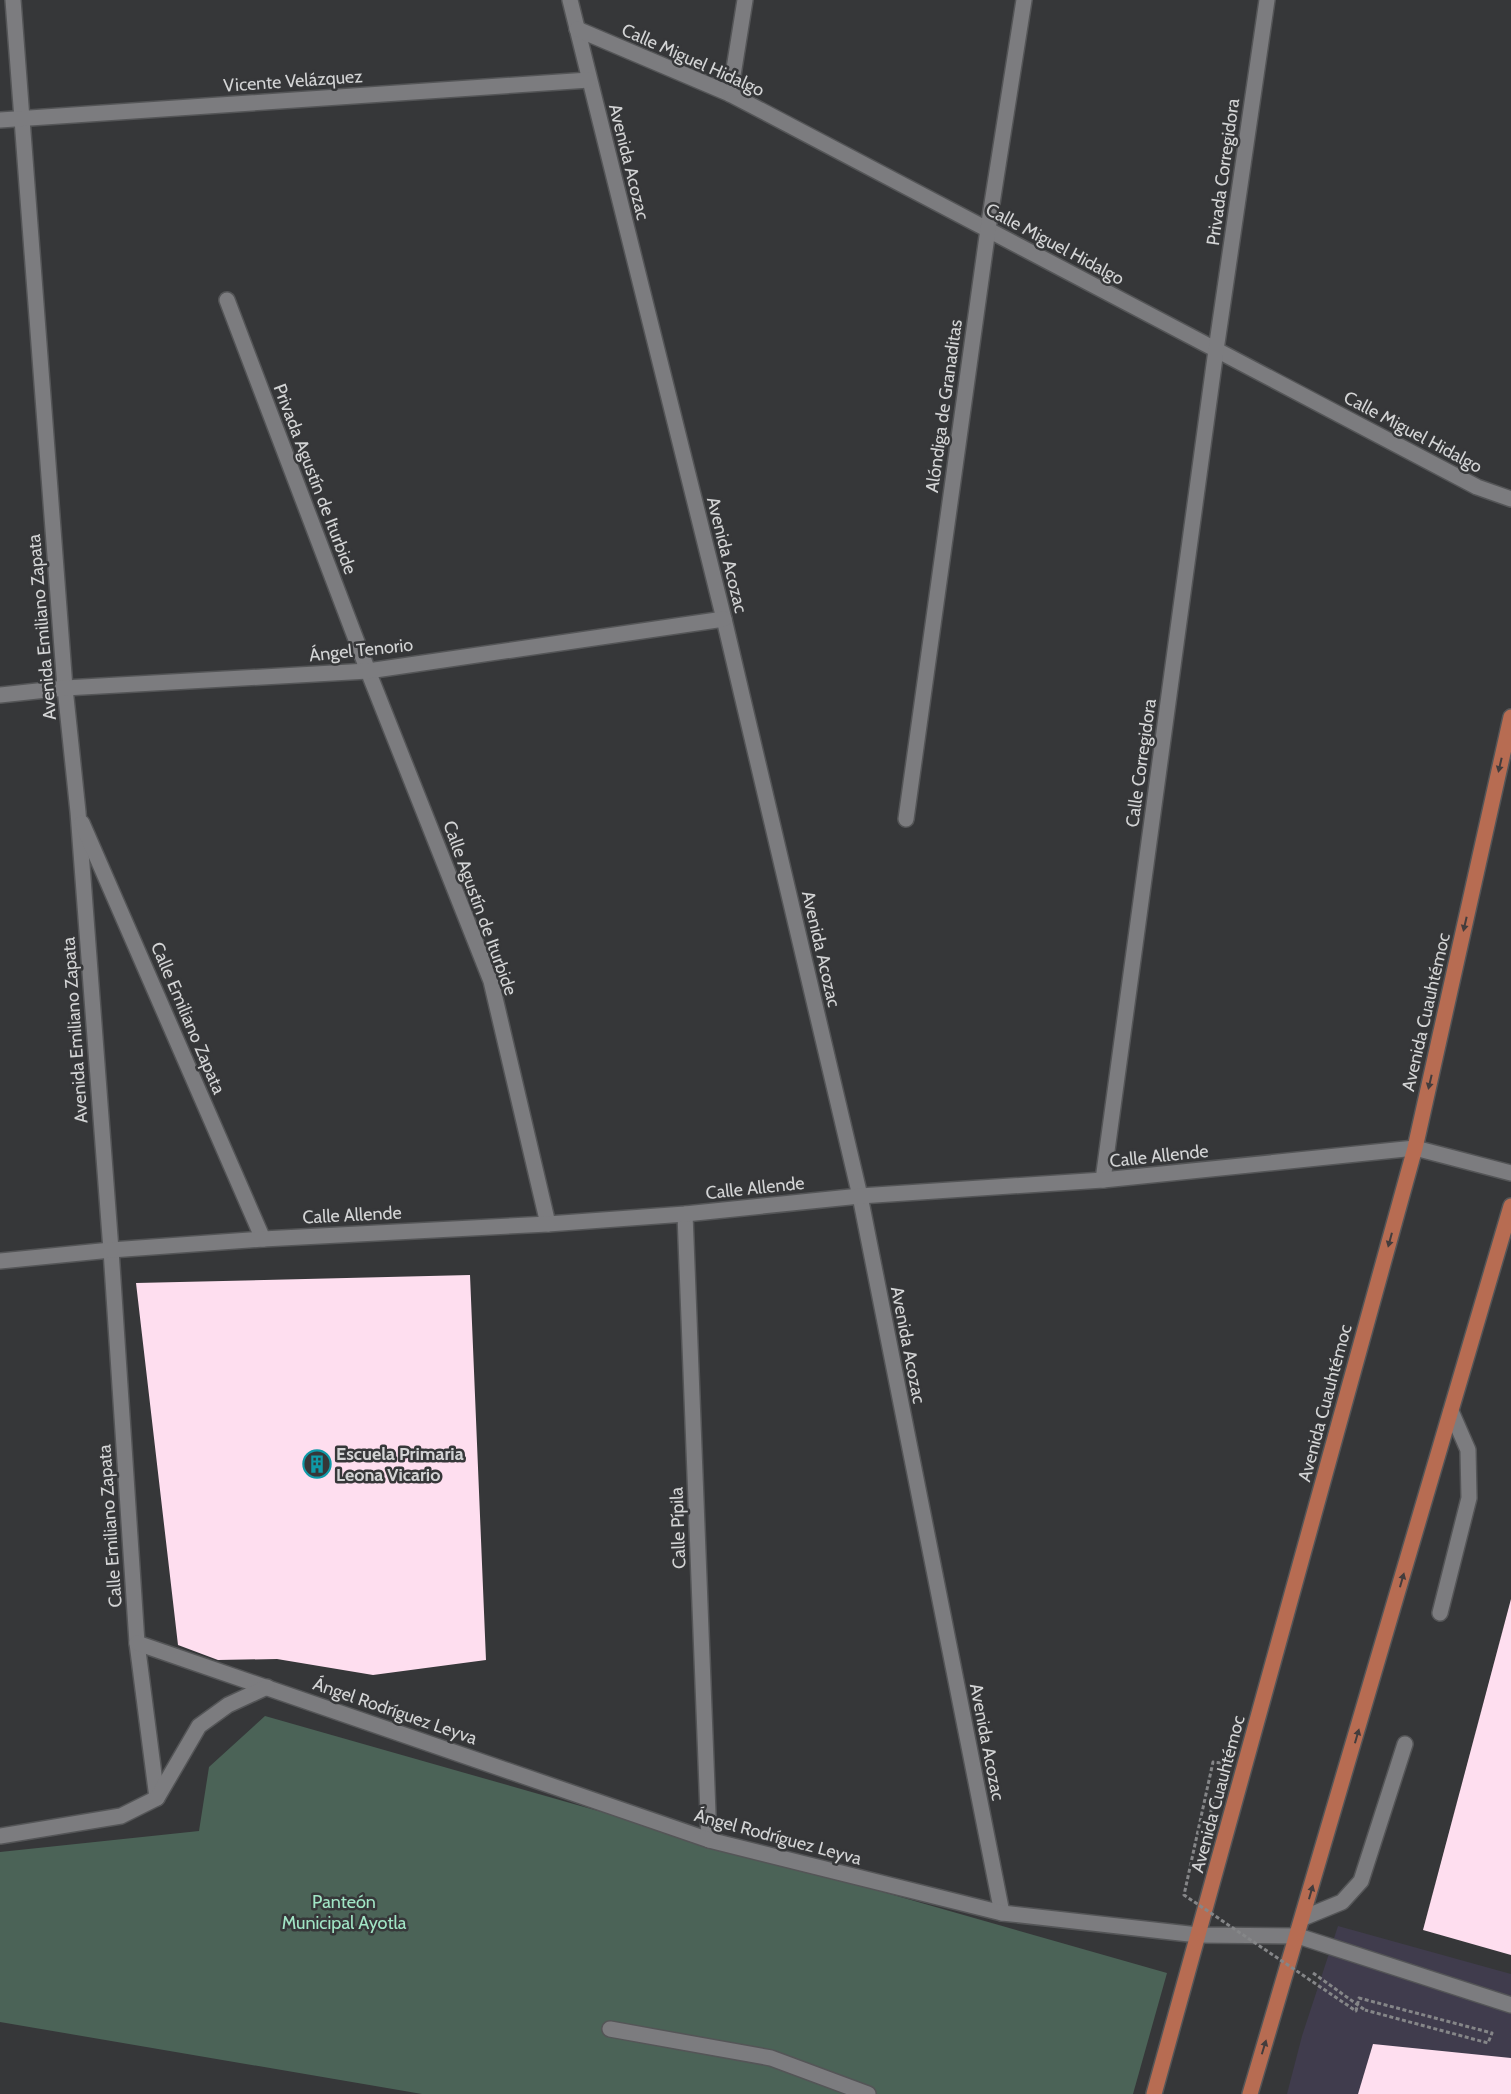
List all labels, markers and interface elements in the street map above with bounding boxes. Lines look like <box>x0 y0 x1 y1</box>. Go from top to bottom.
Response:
street label: Calle Miguel Hidalgo <box>618 19 768 101</box>
street label: Vicente Velázquez <box>223 65 364 97</box>
street label: Privada Corregidora <box>1202 97 1244 247</box>
street label: Avenida Acozac <box>604 102 654 222</box>
street label: Calle Miguel Hidalgo <box>982 198 1128 290</box>
street label: Alóndiga de Granaditas <box>921 318 967 494</box>
street label: Privada Agustín de Iturbide <box>268 381 362 577</box>
street label: Calle Miguel Hidalgo <box>1340 386 1486 478</box>
street label: Avenida Acozac <box>702 495 752 615</box>
street label: Avenida Emiliano Zapata <box>23 533 61 721</box>
street label: Ángel Tenorio <box>308 634 414 666</box>
street label: Calle Corregidora <box>1121 697 1161 829</box>
one-way arrow <box>1496 757 1504 773</box>
street label: Calle Agustín de Iturbide <box>438 818 522 998</box>
street label: Avenida Acozac <box>797 889 845 1009</box>
one-way arrow <box>1461 916 1469 931</box>
street label: Avenida Cuauhtémoc <box>1397 931 1455 1093</box>
street label: Avenida Emiliano Zapata <box>57 936 92 1124</box>
street label: Calle Emiliano Zapata <box>146 939 230 1098</box>
one-way arrow <box>1426 1075 1434 1090</box>
street label: Calle Allende <box>1108 1140 1210 1172</box>
street label: Calle Allende <box>704 1172 806 1204</box>
street label: Calle Allende <box>302 1201 402 1229</box>
one-way arrow <box>1386 1232 1394 1247</box>
street label: Avenida Acozac <box>886 1285 930 1405</box>
street label: Avenida Cuauhtémoc <box>1293 1322 1357 1484</box>
place label: Escuela Primaria Leona Vicario <box>336 1443 464 1486</box>
street label: Calle Emiliano Zapata <box>93 1444 127 1608</box>
building icon: Escuela Primaria Leona Vicario <box>302 1449 332 1479</box>
street label: Calle Pípila <box>666 1486 690 1569</box>
one-way arrow <box>1398 1572 1406 1587</box>
street label: Ángel Rodríguez Leyva <box>310 1673 480 1750</box>
street label: Avenida Acozac <box>965 1682 1009 1802</box>
street label: Avenida Cuauhtémoc <box>1186 1713 1250 1875</box>
one-way arrow <box>1353 1728 1361 1743</box>
street label: Ángel Rodríguez Leyva <box>692 1804 864 1870</box>
one-way arrow <box>1308 1884 1316 1899</box>
park label: Panteón Municipal Ayotla <box>282 1891 407 1934</box>
one-way arrow <box>1261 2040 1269 2055</box>

